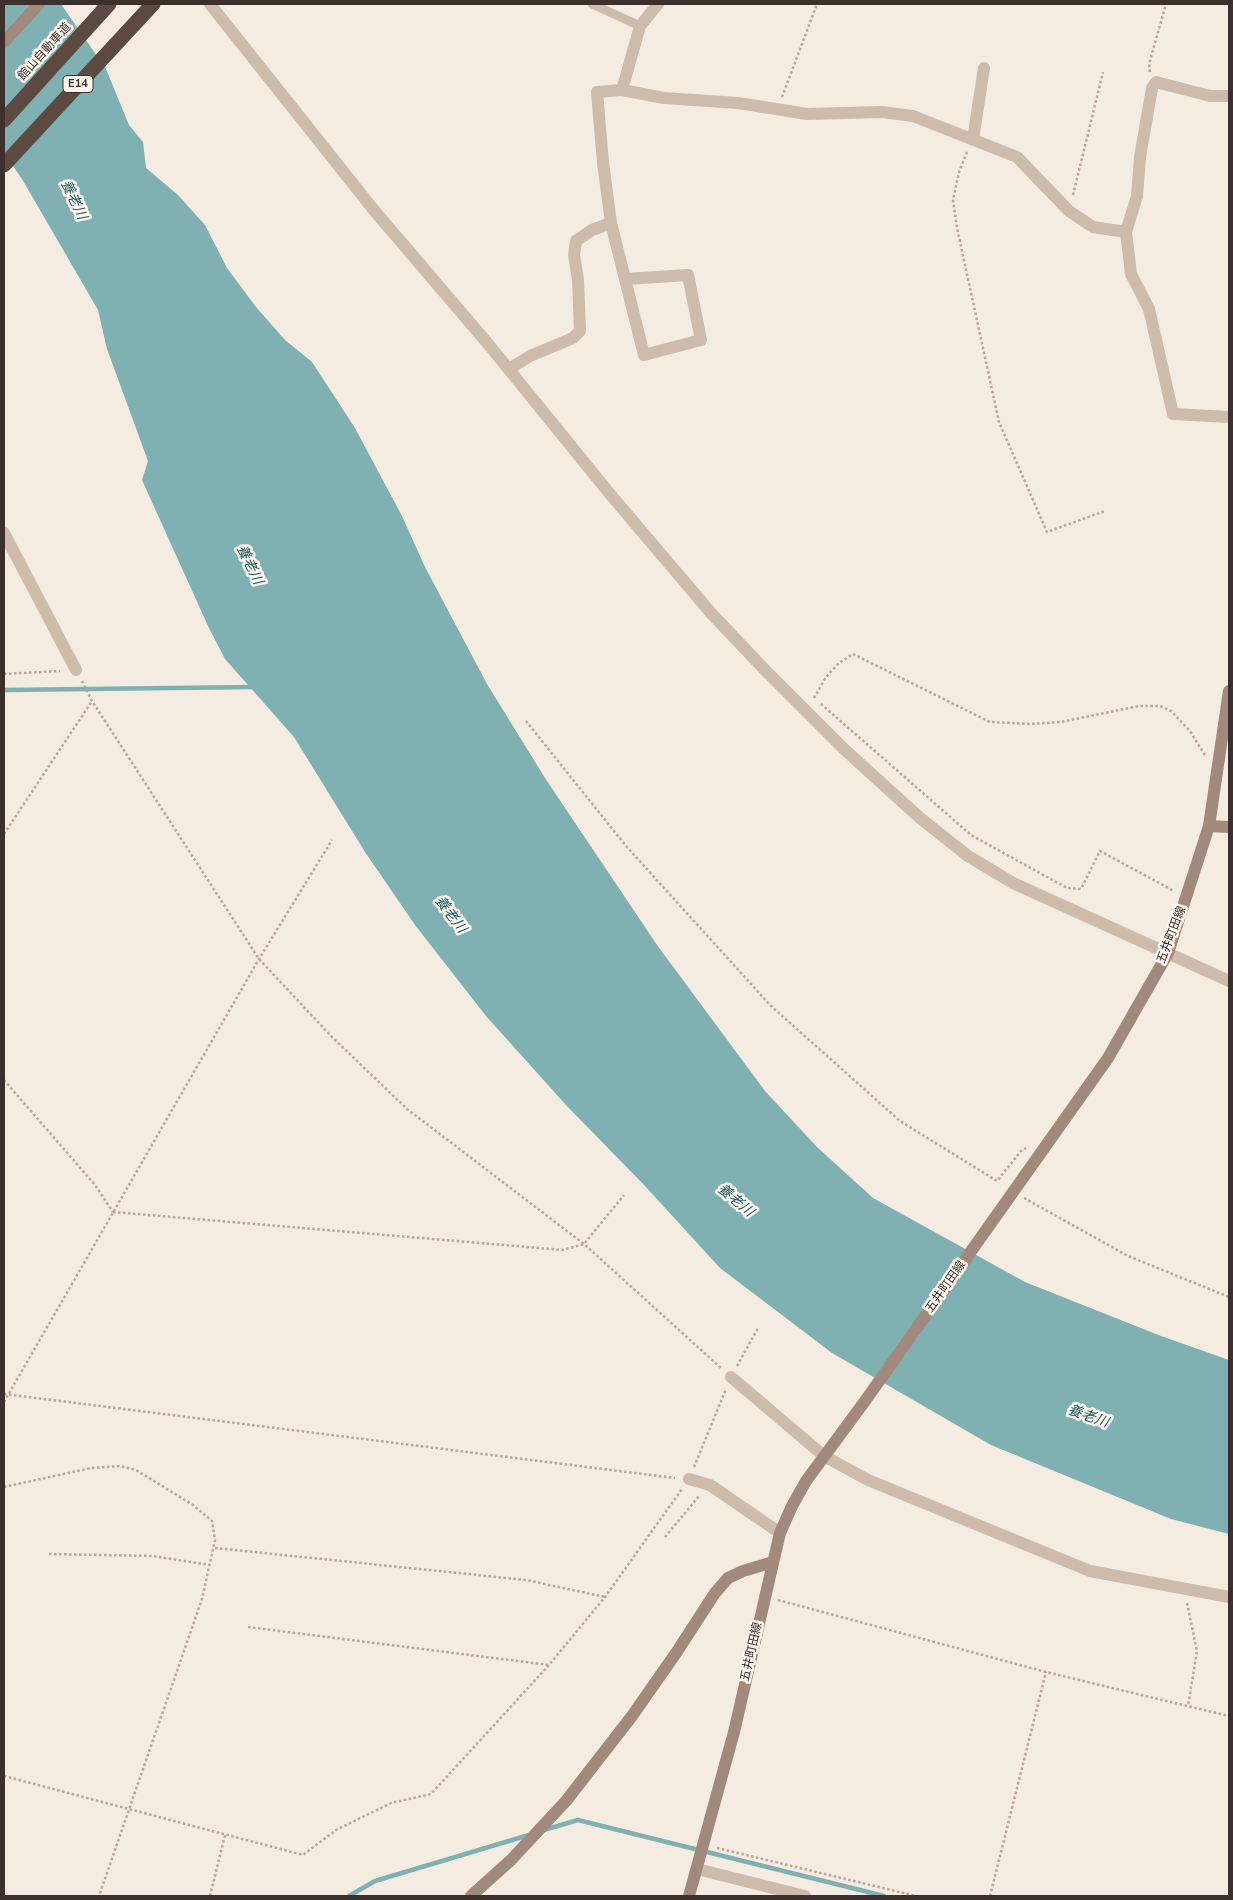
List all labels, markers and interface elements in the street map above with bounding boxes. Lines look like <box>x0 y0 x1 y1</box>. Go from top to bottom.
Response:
street label: 館山自動車道 <box>16 20 74 84</box>
road number: E14 <box>63 76 93 92</box>
water label: 養老川 <box>57 177 89 223</box>
water label: 養老川 <box>232 542 266 588</box>
water label: 養老川 <box>431 893 469 937</box>
street label: 五井町田線 <box>1155 904 1189 966</box>
water label: 養老川 <box>714 1181 756 1221</box>
street label: 五井町田線 <box>923 1258 969 1316</box>
water label: 養老川 <box>1065 1402 1111 1432</box>
street label: 五井町田線 <box>738 1621 766 1683</box>

